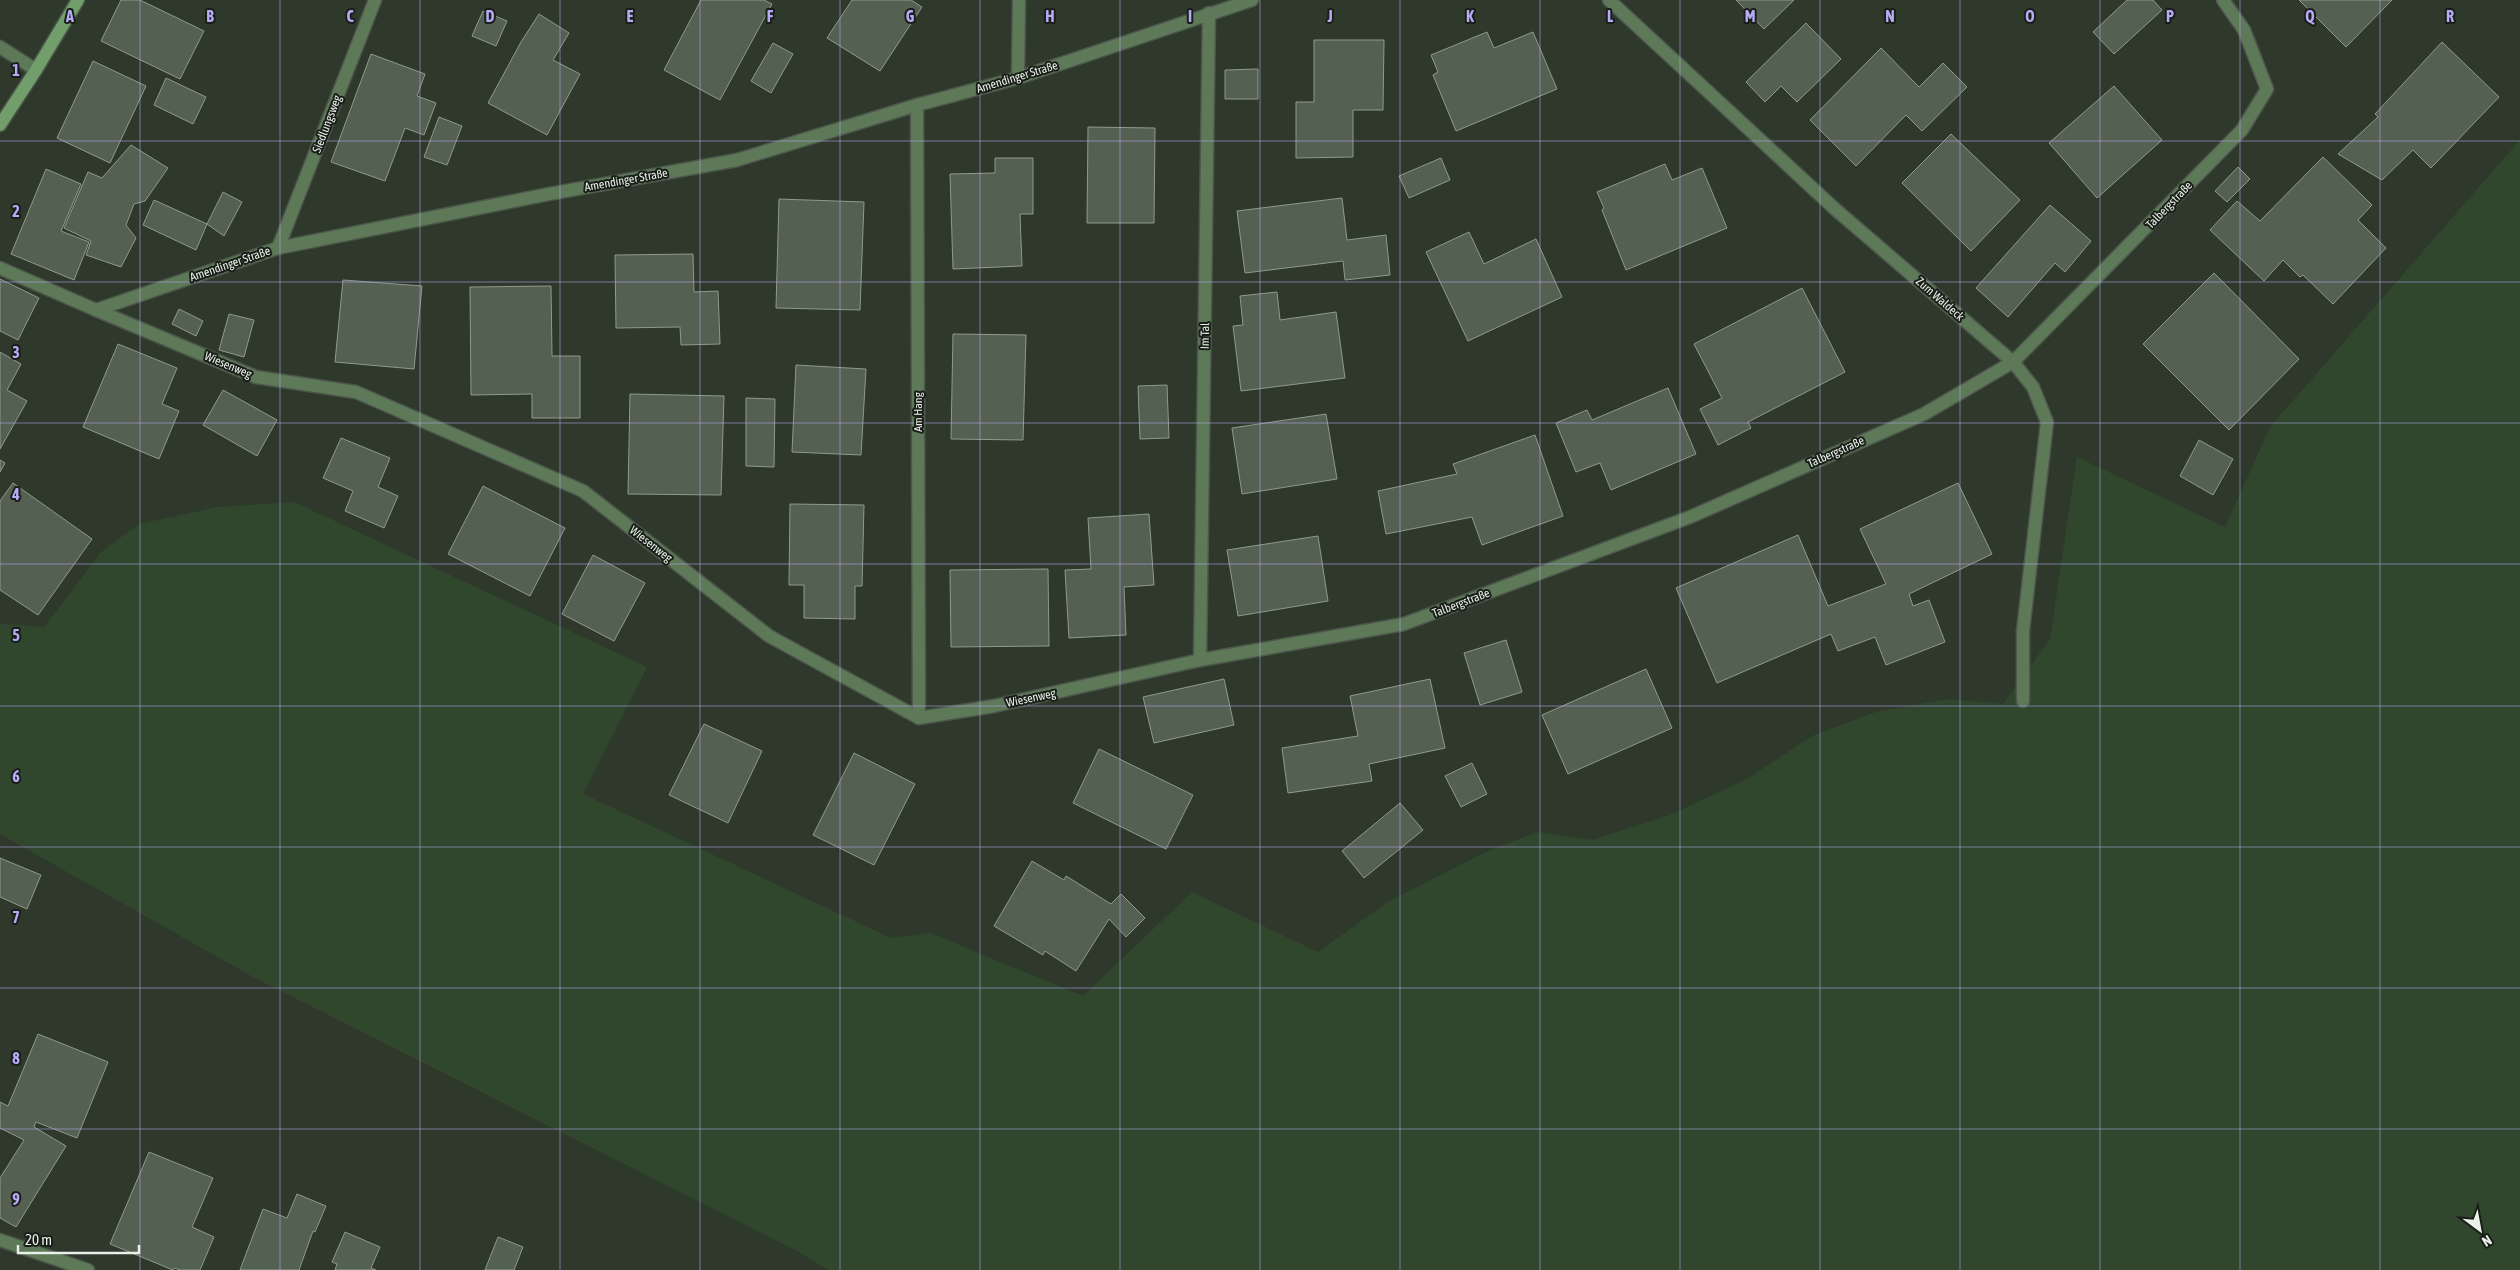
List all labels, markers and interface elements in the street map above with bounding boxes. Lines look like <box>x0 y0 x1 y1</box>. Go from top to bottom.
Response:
text: A <box>65 7 74 25</box>
text: B <box>206 7 214 25</box>
text: C <box>346 7 354 25</box>
text: D <box>486 7 495 25</box>
text: E <box>627 7 634 25</box>
text: F <box>767 7 774 25</box>
text: G <box>906 7 915 25</box>
text: H <box>1045 7 1055 25</box>
text: I <box>1188 7 1192 25</box>
text: J <box>1326 7 1333 25</box>
text: K <box>1466 7 1474 25</box>
text: L <box>1607 7 1614 25</box>
text: M <box>1745 7 1755 25</box>
text: N <box>1885 7 1895 25</box>
text: O <box>2025 7 2035 25</box>
text: P <box>2166 7 2174 25</box>
text: Q <box>2305 7 2315 25</box>
text: R <box>2446 7 2454 25</box>
street label: Amendinger Straße <box>975 58 1059 96</box>
text: 1 <box>12 61 20 79</box>
street label: Siedlungsweg <box>310 92 345 155</box>
street label: Amendinger Straße <box>583 166 669 194</box>
street label: Talbergstraße <box>2143 178 2195 232</box>
text: 2 <box>12 202 20 220</box>
street label: Amendinger Straße <box>188 244 272 284</box>
street label: Zum Waldeck <box>1913 274 1967 324</box>
street label: Im Tal <box>1198 322 1212 349</box>
text: 3 <box>12 343 20 361</box>
street label: Wiesenweg <box>202 349 255 382</box>
street label: Am Hang <box>911 391 925 432</box>
street label: Talbergstraße <box>1806 433 1866 471</box>
text: 4 <box>11 485 20 503</box>
street label: Wiesenweg <box>627 523 676 565</box>
street label: Talbergstraße <box>1430 586 1492 620</box>
text: 5 <box>12 626 20 644</box>
street label: Wiesenweg <box>1005 686 1058 710</box>
text: 6 <box>12 767 20 785</box>
text: 7 <box>12 908 20 926</box>
text: 8 <box>12 1049 20 1067</box>
text: 9 <box>12 1190 20 1208</box>
north arrow <box>2455 1205 2505 1255</box>
scale bar <box>18 1222 139 1254</box>
text: 20 m <box>25 1231 52 1248</box>
text: N <box>2479 1232 2495 1250</box>

